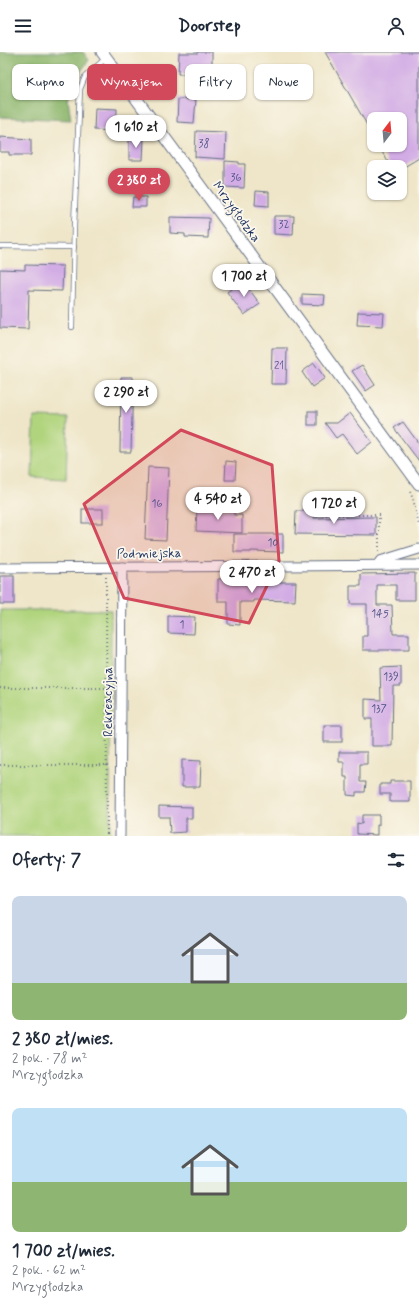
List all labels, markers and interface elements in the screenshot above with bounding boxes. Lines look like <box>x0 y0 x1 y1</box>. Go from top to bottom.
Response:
text: Doorstep <box>178 14 241 38</box>
icon: menu <box>12 15 34 37</box>
icon: person <box>385 15 407 37</box>
chip: Kupno <box>12 64 79 100</box>
chip: Wynajem <box>87 64 177 100</box>
chip: Filtry <box>185 64 246 100</box>
chip: Nowe <box>254 64 313 100</box>
north arrow <box>367 112 407 152</box>
map controls <box>367 112 407 200</box>
pin: 1 610 zł <box>95 115 177 149</box>
text: 1 610 zł <box>114 119 158 136</box>
house number: 38 <box>199 137 210 151</box>
button: layers <box>367 160 407 200</box>
pin: 2 380 zł <box>98 168 180 202</box>
house number: 36 <box>230 171 242 185</box>
text: 2 380 zł <box>117 172 161 189</box>
street label: Mrzygłodzka <box>207 178 264 247</box>
house number: 32 <box>279 218 290 232</box>
pin: 1 700 zł <box>203 264 285 298</box>
text: 1 700 zł <box>221 268 267 285</box>
house number: 21 <box>274 359 284 373</box>
pin: 2 290 zł <box>85 380 167 414</box>
text: 2 290 zł <box>103 384 149 401</box>
pin: 4 540 zł <box>177 487 259 521</box>
text: 4 540 zł <box>194 491 242 508</box>
pin: 1 720 zł <box>293 491 375 525</box>
text: 1 720 zł <box>311 495 357 512</box>
house number: 16 <box>152 497 163 511</box>
house number: 10 <box>267 536 279 550</box>
street label: Podmiejska <box>116 545 182 563</box>
pin: 2 470 zł <box>211 560 293 594</box>
text: 2 470 zł <box>229 564 275 581</box>
house number: 145 <box>371 607 389 621</box>
house number: 1 <box>180 618 185 632</box>
street label: Rekreacyjna <box>100 667 117 737</box>
house number: 139 <box>383 670 399 684</box>
house number: 137 <box>371 702 387 716</box>
text: Oferty: 7 <box>12 849 81 871</box>
icon: filters <box>385 849 407 871</box>
icon: home <box>174 922 246 994</box>
text: 2 380 zł/mies. <box>12 1028 113 1050</box>
text: 2 pok. · 78 m² <box>12 1050 87 1067</box>
text: Mrzygłodzka <box>12 1067 83 1084</box>
icon: home <box>174 1134 246 1206</box>
text: 1 700 zł/mies. <box>12 1240 115 1262</box>
text: 2 pok. · 62 m² <box>12 1262 86 1279</box>
text: Mrzygłodzka <box>12 1279 83 1296</box>

